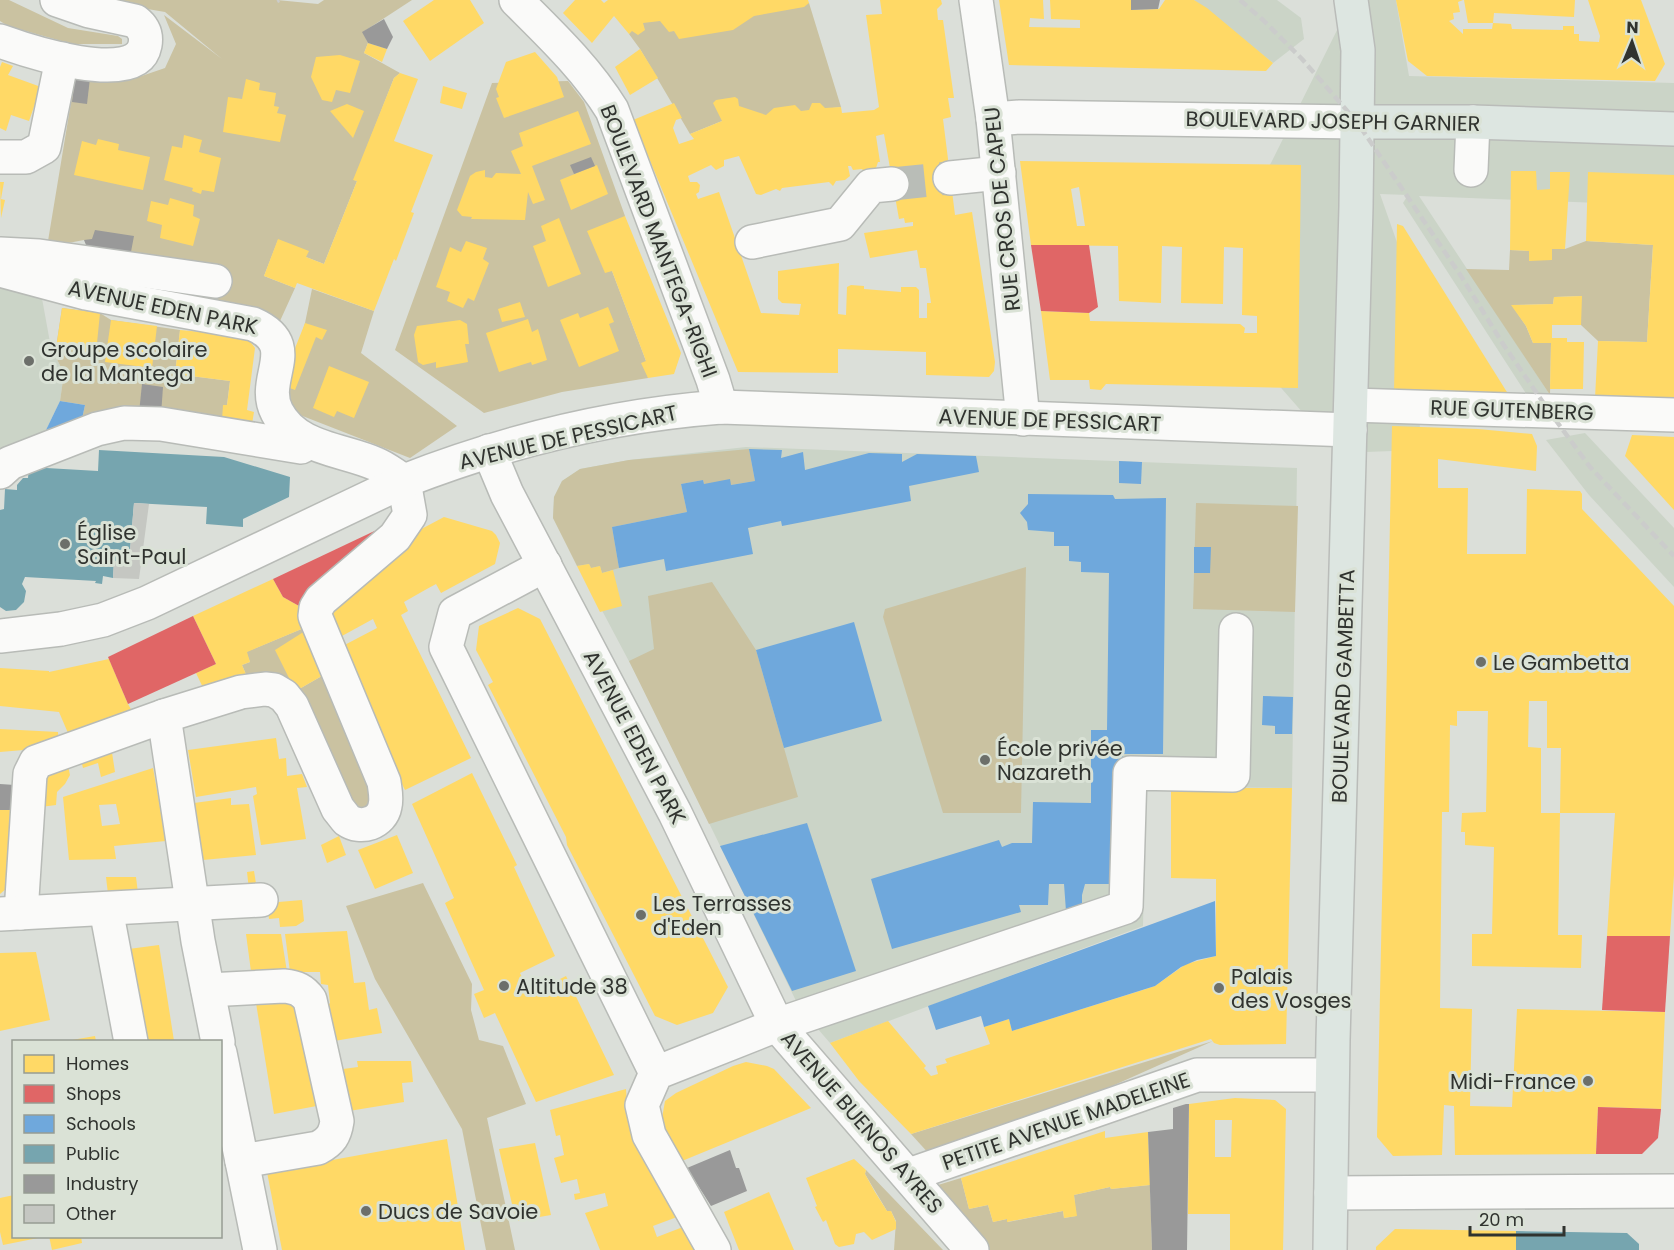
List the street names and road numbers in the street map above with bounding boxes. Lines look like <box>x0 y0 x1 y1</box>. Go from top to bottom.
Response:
street label: BOULEVARD MANTEGA-RIGHI <box>593 100 725 382</box>
street label: BOULEVARD JOSEPH GARNIER <box>1185 104 1481 138</box>
street label: RUE CROS DE CAPEU <box>977 105 1027 313</box>
street label: AVENUE EDEN PARK <box>66 273 261 341</box>
street label: RUE GUTENBERG <box>1430 393 1594 427</box>
street label: AVENUE DE PESSICART <box>456 398 680 476</box>
street label: AVENUE DE PESSICART <box>938 402 1162 438</box>
street label: BOULEVARD GAMBETTA <box>1324 569 1362 803</box>
street label: AVENUE EDEN PARK <box>577 645 693 829</box>
street label: AVENUE BUENOS AYRES <box>774 1024 950 1220</box>
street label: PETITE AVENUE MADELEINE <box>938 1065 1194 1177</box>

